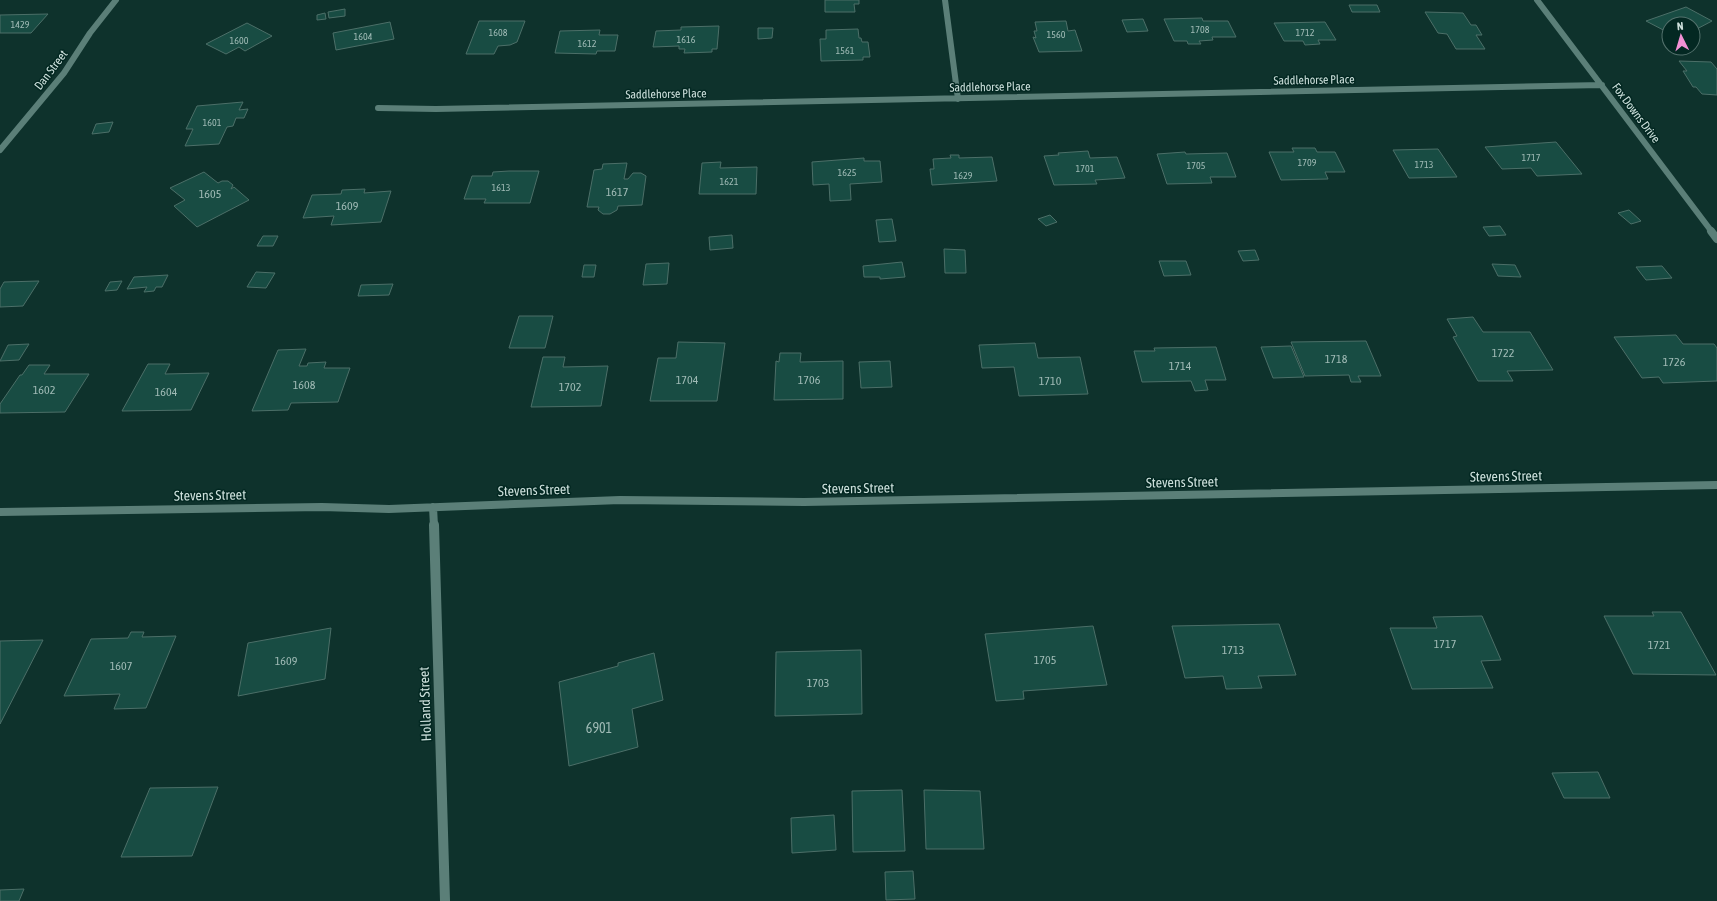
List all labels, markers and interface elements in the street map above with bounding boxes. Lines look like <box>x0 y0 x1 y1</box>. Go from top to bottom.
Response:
north arrow <box>1661 16 1701 56</box>
house number: 1429 <box>11 19 30 30</box>
text: N <box>1676 20 1684 32</box>
house number: 1708 <box>1191 24 1210 35</box>
house number: 1608 <box>489 27 508 38</box>
house number: 1712 <box>1296 27 1315 38</box>
house number: 1560 <box>1047 29 1066 40</box>
house number: 1604 <box>354 31 373 42</box>
house number: 1616 <box>677 34 696 45</box>
house number: 1600 <box>230 35 249 46</box>
house number: 1612 <box>578 38 597 49</box>
house number: 1561 <box>836 45 855 56</box>
street label: Dan Street <box>32 47 71 93</box>
street label: Saddlehorse Place <box>1273 72 1355 88</box>
street label: Saddlehorse Place <box>949 79 1031 95</box>
street label: Fox Downs Drive <box>1609 80 1663 146</box>
street label: Saddlehorse Place <box>625 86 707 102</box>
house number: 1601 <box>203 117 222 128</box>
house number: 1717 <box>1522 152 1541 163</box>
house number: 1709 <box>1298 157 1317 168</box>
house number: 1713 <box>1415 159 1434 170</box>
house number: 1705 <box>1187 160 1206 171</box>
house number: 1701 <box>1076 163 1095 174</box>
house number: 1625 <box>838 167 857 178</box>
house number: 1629 <box>954 170 973 181</box>
house number: 1621 <box>720 176 739 187</box>
house number: 1613 <box>492 182 511 193</box>
house number: 1617 <box>606 185 629 199</box>
house number: 1605 <box>199 187 221 201</box>
house number: 1609 <box>336 199 359 213</box>
house number: 1722 <box>1492 346 1514 360</box>
house number: 1718 <box>1325 352 1348 366</box>
house number: 1726 <box>1663 355 1686 369</box>
house number: 1714 <box>1169 359 1192 373</box>
house number: 1704 <box>676 373 699 387</box>
house number: 1706 <box>798 373 821 387</box>
house number: 1710 <box>1039 374 1062 388</box>
house number: 1608 <box>293 378 316 392</box>
house number: 1702 <box>559 380 581 394</box>
house number: 1602 <box>33 383 55 397</box>
house number: 1604 <box>155 385 178 399</box>
street label: Stevens Street <box>1470 467 1542 485</box>
street label: Stevens Street <box>1146 473 1218 491</box>
street label: Stevens Street <box>822 479 894 497</box>
street label: Stevens Street <box>498 481 570 499</box>
street label: Stevens Street <box>174 486 246 504</box>
house number: 1717 <box>1434 637 1457 651</box>
house number: 1721 <box>1648 638 1671 652</box>
house number: 1713 <box>1222 643 1244 657</box>
house number: 1705 <box>1034 653 1056 667</box>
house number: 1609 <box>275 654 298 668</box>
house number: 1607 <box>110 659 133 673</box>
street label: Holland Street <box>416 666 434 742</box>
house number: 1703 <box>807 676 829 690</box>
house number: 6901 <box>586 720 612 736</box>

